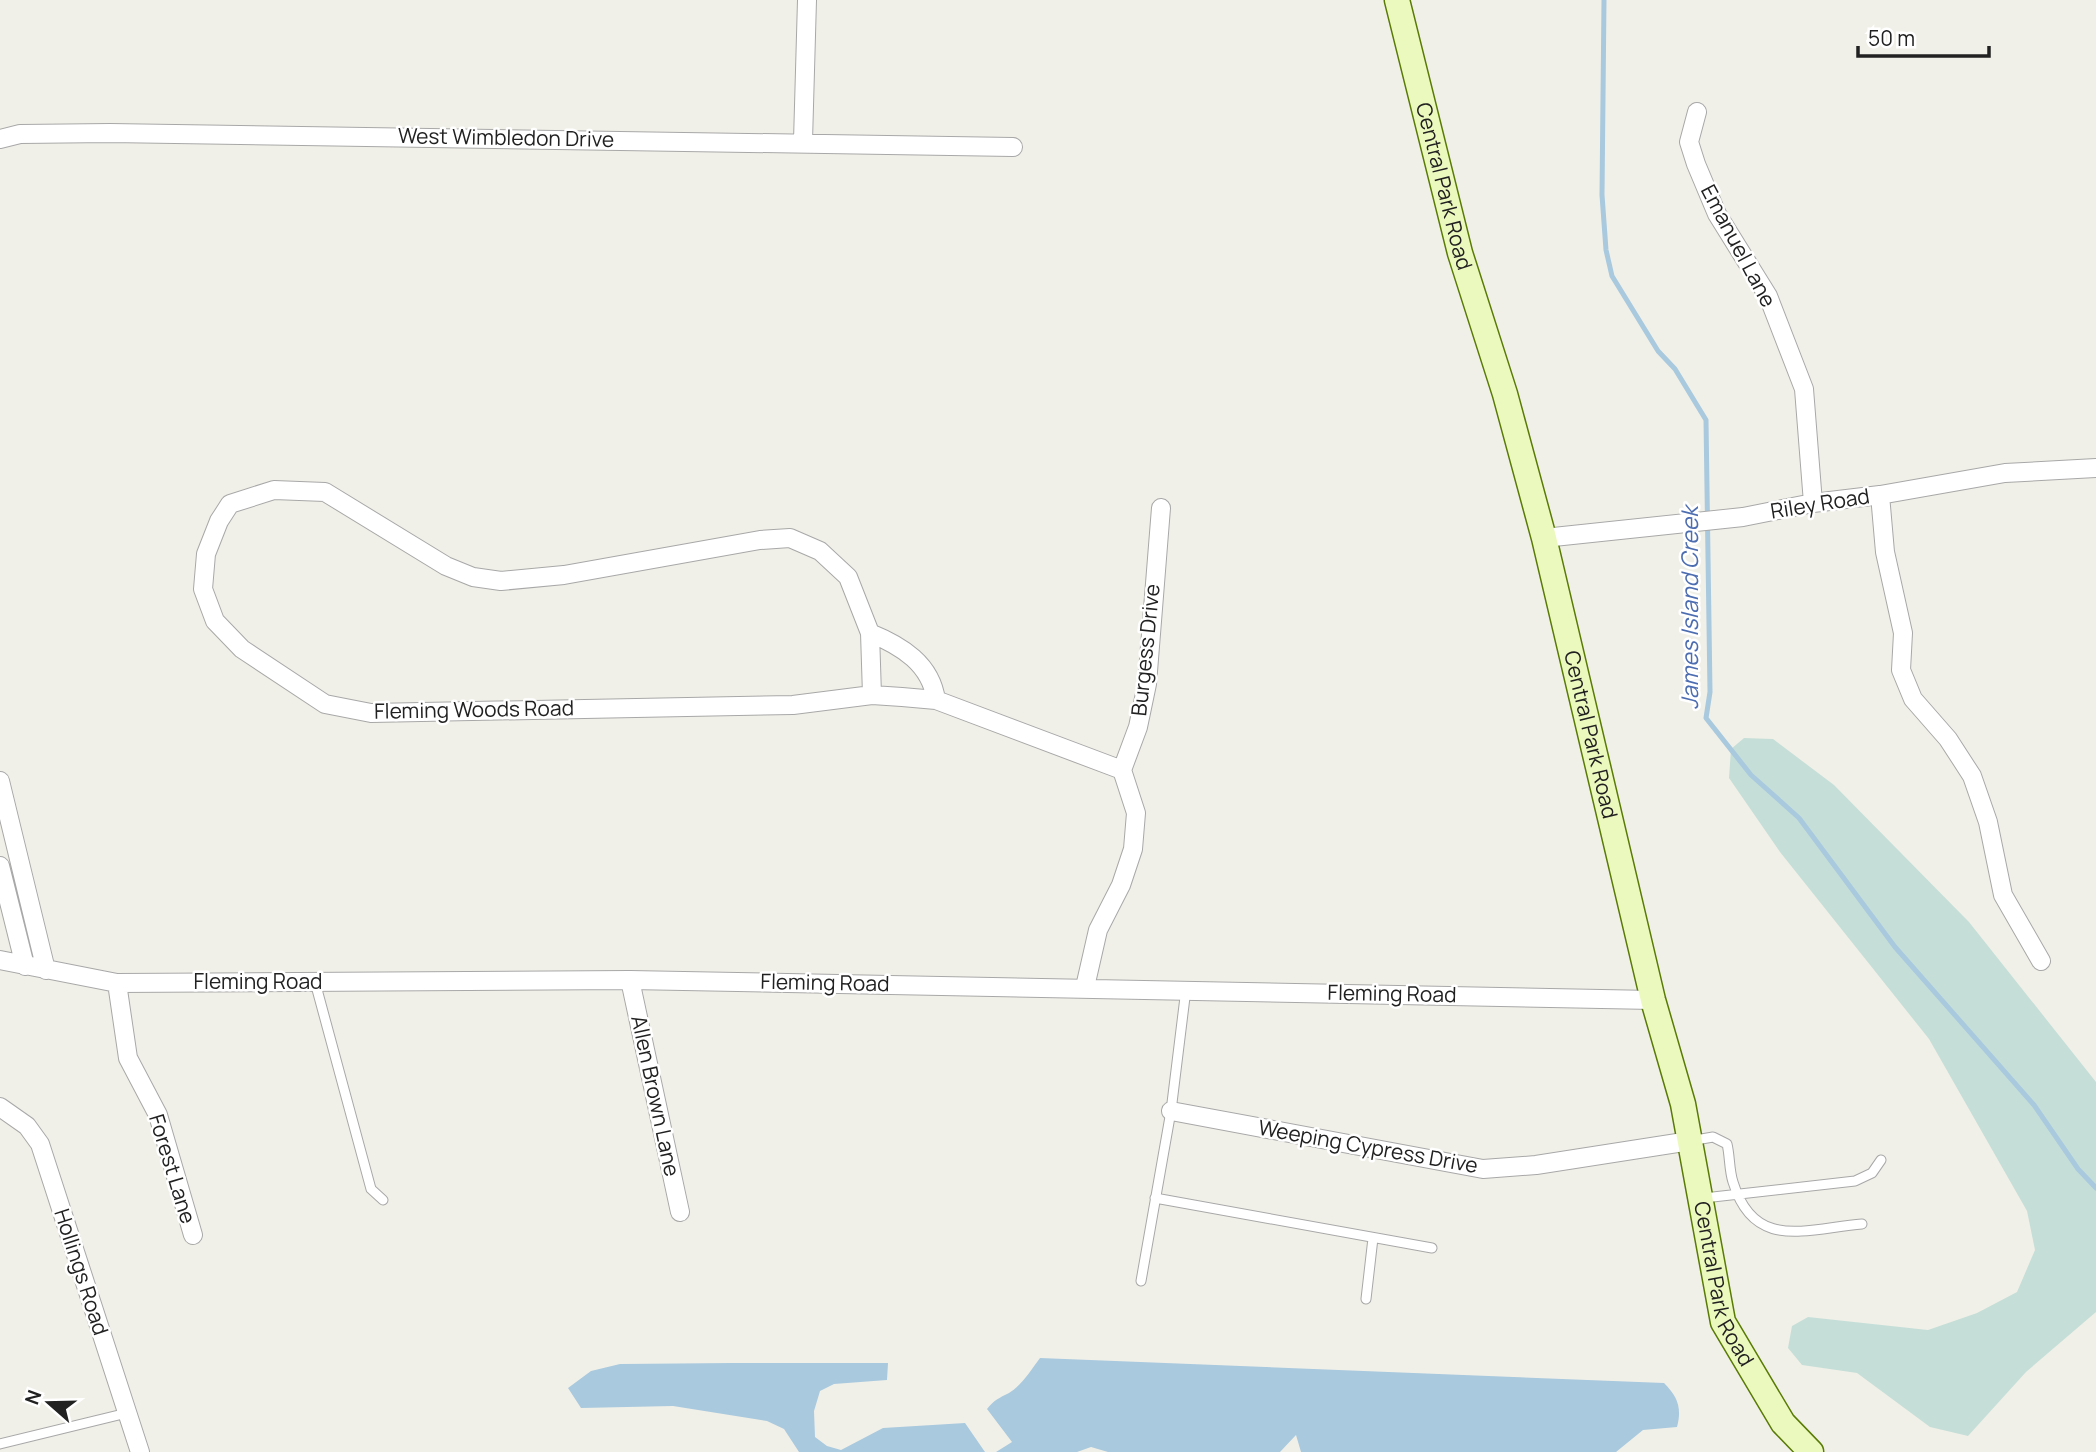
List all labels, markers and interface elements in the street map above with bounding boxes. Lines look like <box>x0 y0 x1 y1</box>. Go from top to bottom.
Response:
scale bar <box>1858 14 1989 58</box>
text: 50 m <box>1868 24 1915 52</box>
street label: Central Park Road <box>1410 99 1479 273</box>
street label: West Wimbledon Drive <box>398 121 614 153</box>
street label: Emanuel Lane <box>1695 179 1783 312</box>
street label: Riley Road <box>1768 481 1872 525</box>
water label: James Island Creek <box>1673 503 1705 710</box>
street label: Burgess Drive <box>1124 583 1166 717</box>
street label: Central Park Road <box>1558 648 1625 821</box>
street label: Fleming Woods Road <box>374 693 574 725</box>
street label: Fleming Road <box>193 967 323 995</box>
street label: Fleming Road <box>760 967 890 997</box>
street label: Fleming Road <box>1327 978 1457 1008</box>
street label: Allen Brown Lane <box>625 1013 687 1179</box>
street label: Forest Lane <box>143 1111 203 1227</box>
street label: Weeping Cypress Drive <box>1256 1113 1480 1179</box>
street label: Central Park Road <box>1688 1199 1761 1371</box>
street label: Hollings Road <box>48 1205 116 1339</box>
north arrow <box>14 1368 84 1438</box>
text: N <box>18 1386 48 1408</box>

